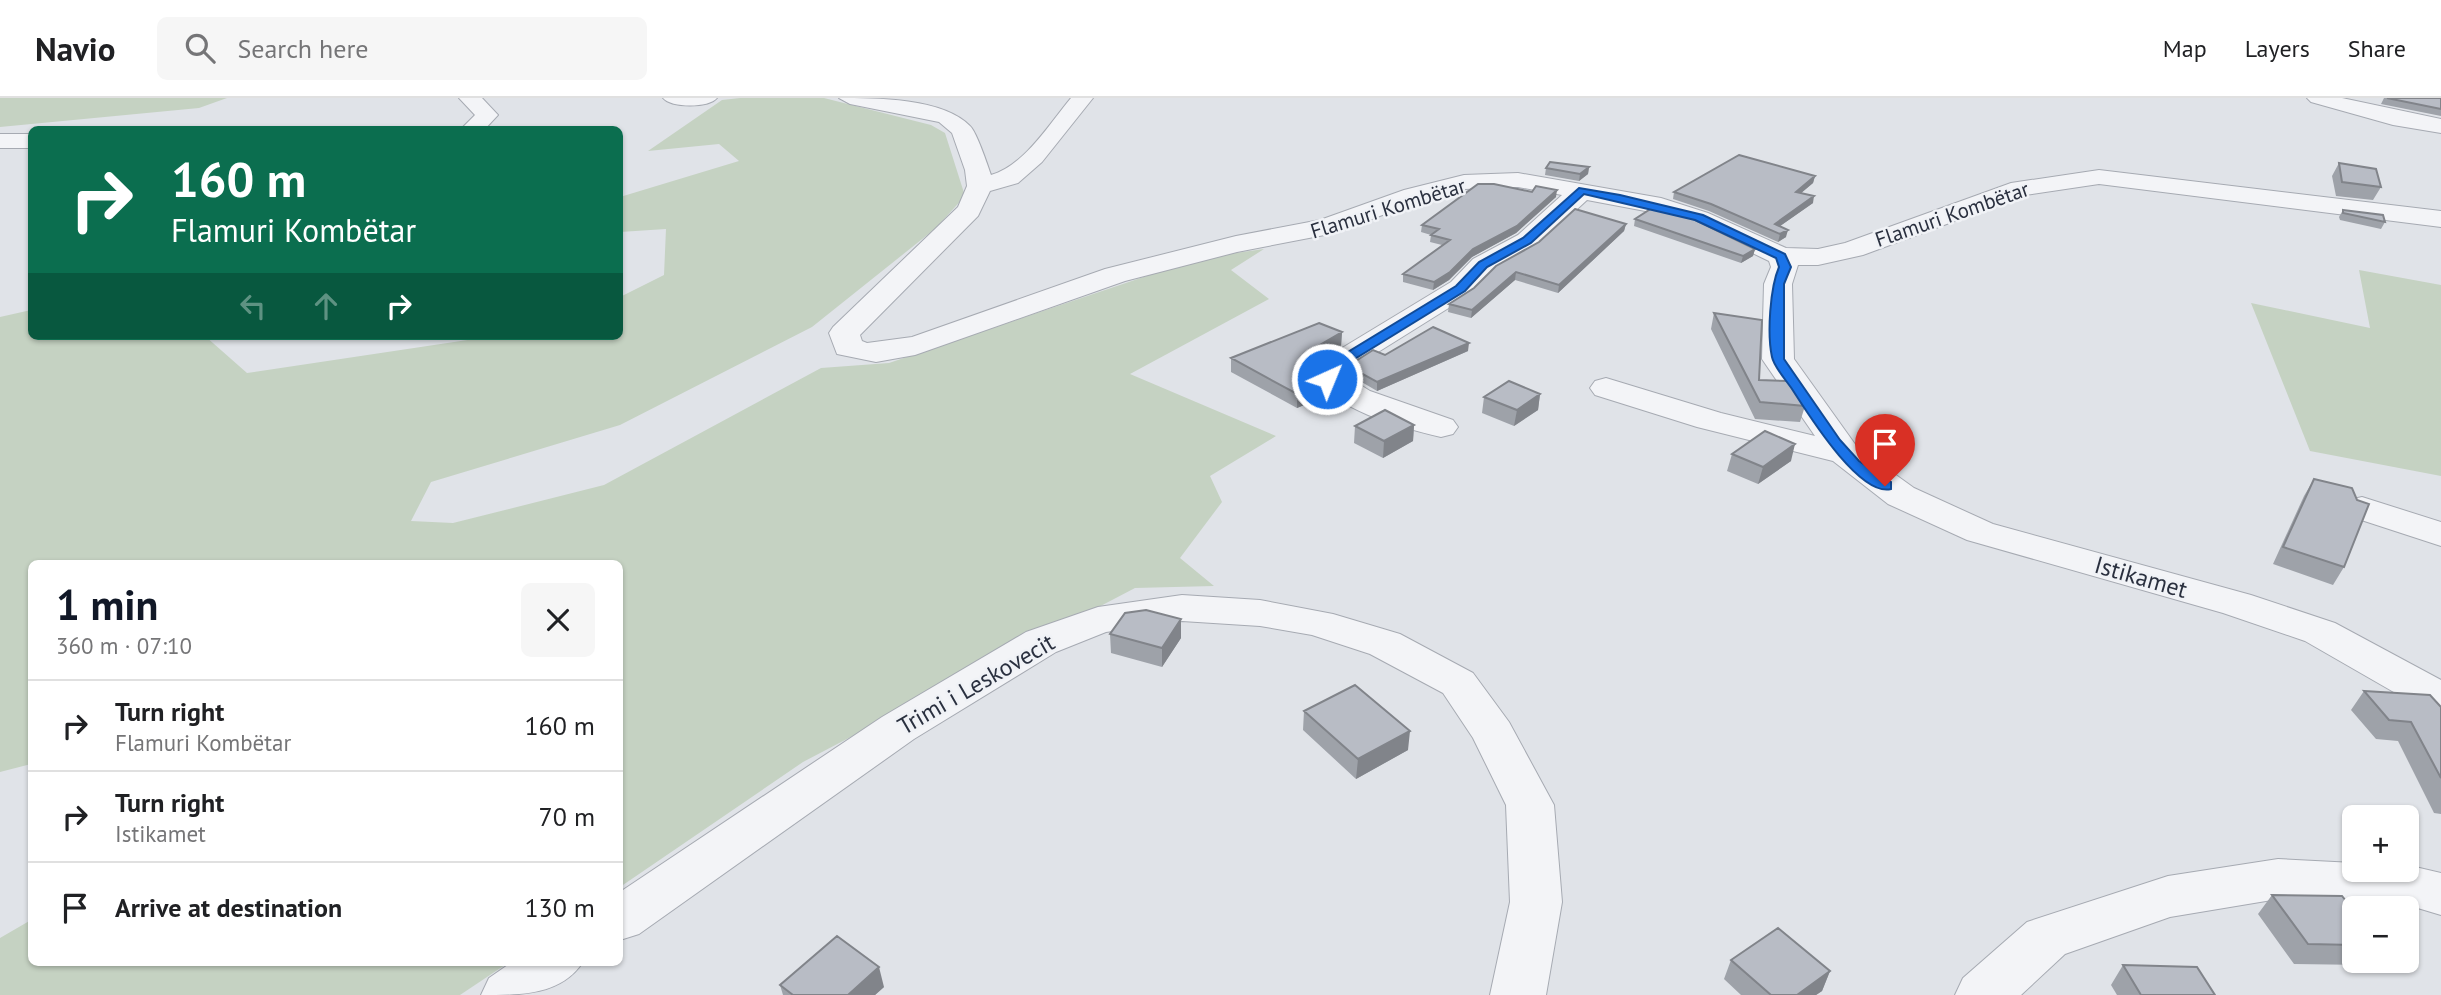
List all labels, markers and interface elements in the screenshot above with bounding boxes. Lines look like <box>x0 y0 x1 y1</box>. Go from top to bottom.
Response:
search box <box>157 17 647 80</box>
text: Navio <box>35 27 115 70</box>
icon: search <box>181 29 219 67</box>
text: Search here <box>237 32 369 65</box>
text: Map <box>2163 33 2207 64</box>
text: Layers <box>2245 33 2310 64</box>
text: Share <box>2348 33 2406 64</box>
text: 160 m <box>171 147 306 211</box>
icon: right <box>56 154 147 245</box>
street label: Flamuri Kombëtar <box>1307 172 1469 244</box>
street label: Flamuri Kombëtar <box>1872 175 2032 253</box>
text: Flamuri Kombëtar <box>171 209 416 251</box>
icon: left <box>234 287 272 325</box>
icon: ahead <box>307 287 345 325</box>
icon: right <box>380 287 418 325</box>
position arrow <box>1290 342 1364 416</box>
pin <box>1855 414 1915 486</box>
icon: arrive <box>1866 425 1904 463</box>
street label: Istikamet <box>2091 549 2191 605</box>
text: 1 min <box>56 577 158 632</box>
button: close <box>521 583 595 657</box>
street label: Trimi i Leskovecit <box>892 627 1060 741</box>
text: 360 m · 07:10 <box>56 631 192 660</box>
text: Turn right <box>115 695 224 728</box>
icon: right <box>56 707 94 745</box>
text: 160 m <box>524 709 595 742</box>
text: Flamuri Kombëtar <box>115 728 291 757</box>
text: Turn right <box>115 786 224 819</box>
icon: right <box>56 798 94 836</box>
text: 70 m <box>539 800 595 833</box>
map controls <box>2342 805 2419 973</box>
button: + <box>2342 805 2419 882</box>
text: Istikamet <box>115 819 206 848</box>
icon: arrive <box>56 889 94 927</box>
text: Arrive at destination <box>115 891 342 924</box>
text: 130 m <box>524 891 595 924</box>
button: − <box>2342 896 2419 973</box>

